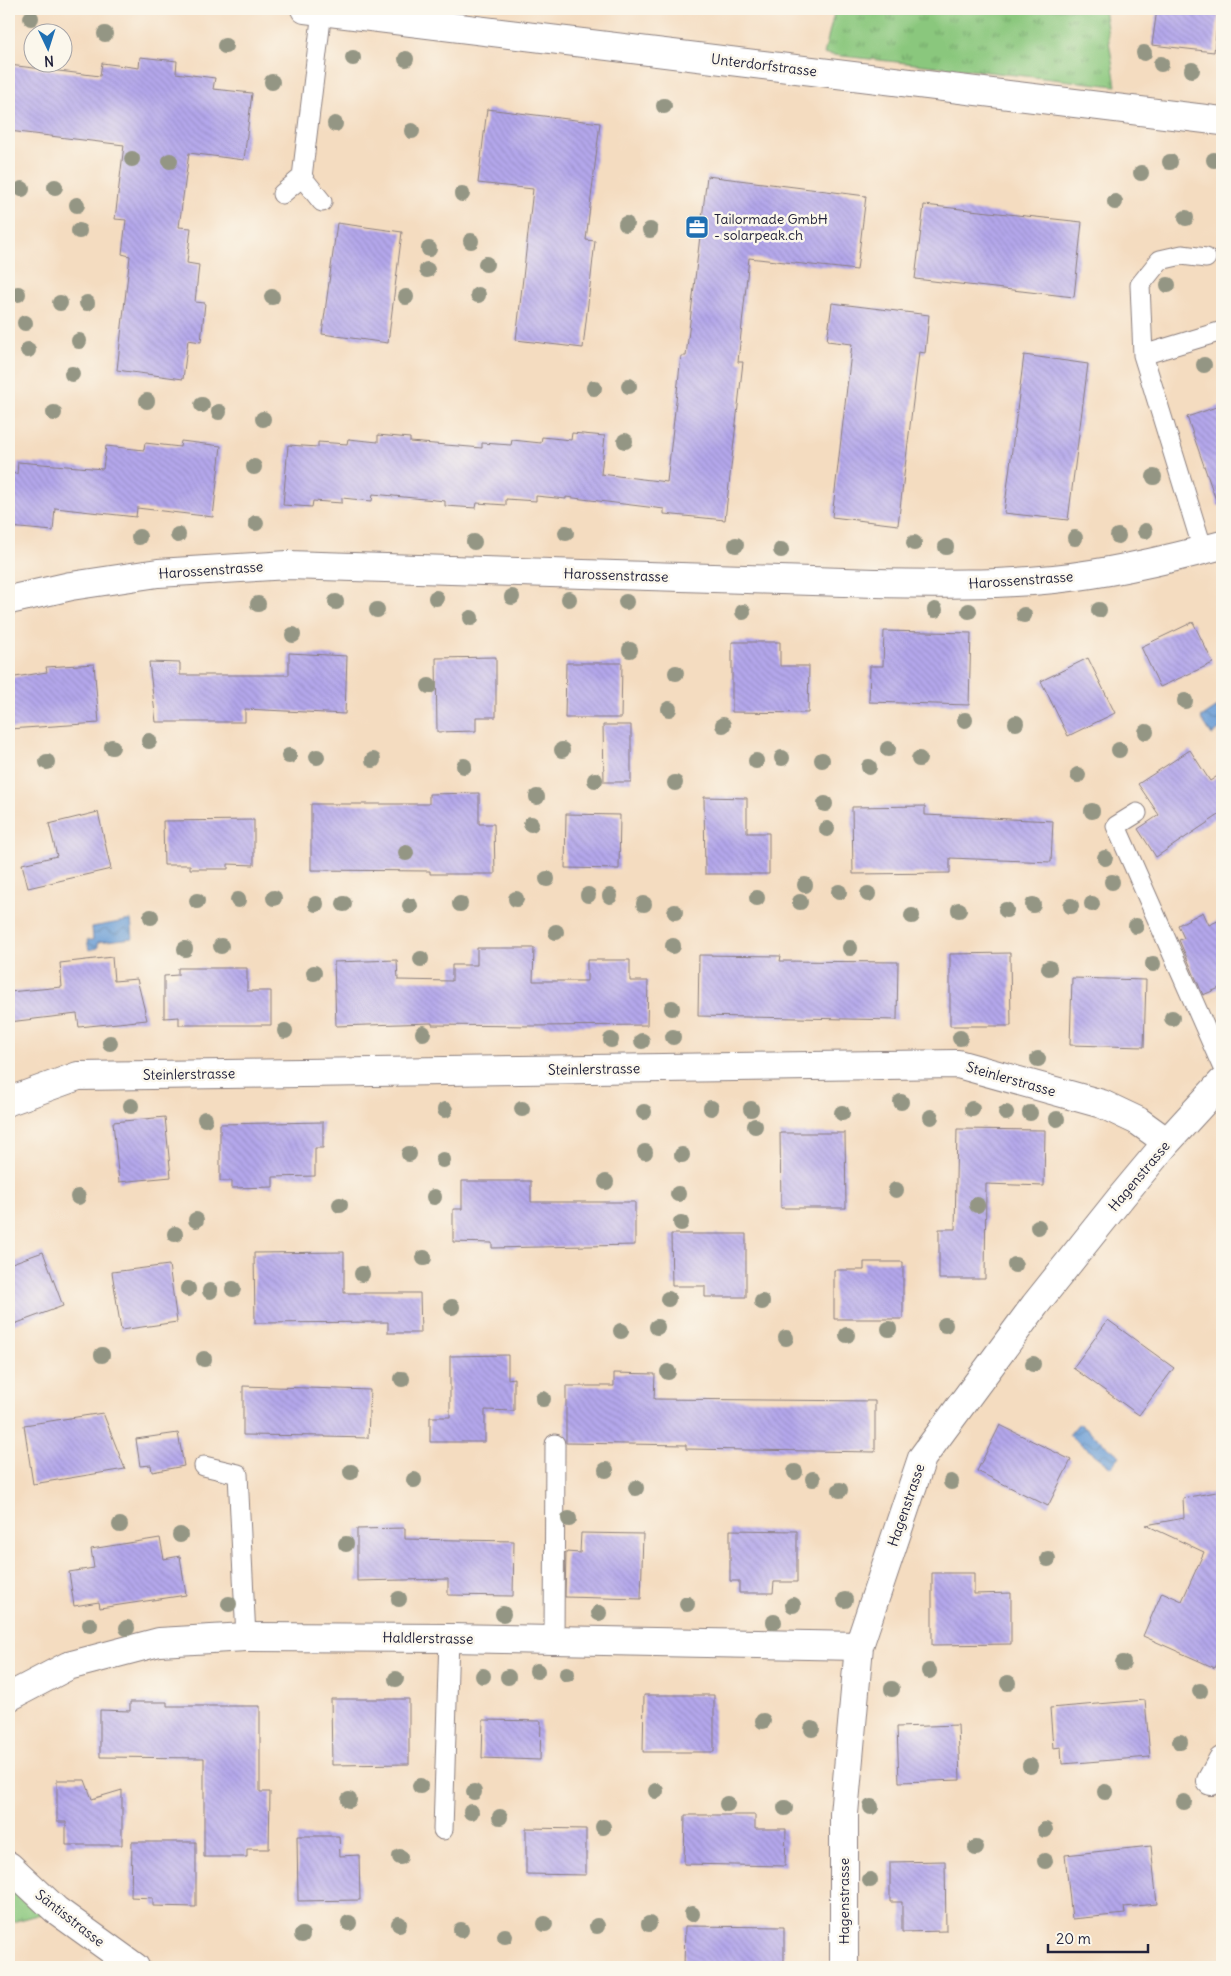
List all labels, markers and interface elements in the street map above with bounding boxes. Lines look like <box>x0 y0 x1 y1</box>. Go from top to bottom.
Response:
north arrow <box>22 22 72 72</box>
street label: Unterdorfstrasse <box>710 50 818 80</box>
text: N <box>43 52 54 70</box>
place label: Tailormade GmbH - solarpeak.ch <box>714 210 828 244</box>
office icon: Tailormade GmbH - solarpeak.ch <box>684 214 710 240</box>
street label: Harossenstrasse <box>158 557 264 583</box>
street label: Harossenstrasse <box>563 564 669 586</box>
street label: Harossenstrasse <box>968 567 1074 593</box>
street label: Steinlerstrasse <box>964 1058 1058 1100</box>
street label: Steinlerstrasse <box>548 1059 640 1079</box>
street label: Steinlerstrasse <box>143 1064 235 1084</box>
street label: Hagenstrasse <box>1104 1137 1174 1215</box>
street label: Hagenstrasse <box>883 1461 929 1549</box>
street label: Haldlerstrasse <box>382 1628 474 1648</box>
street label: Hagenstrasse <box>835 1858 853 1944</box>
street label: Säntisstrasse <box>32 1885 108 1951</box>
scale bar <box>1048 1921 1148 1953</box>
text: 20 m <box>1056 1929 1091 1948</box>

